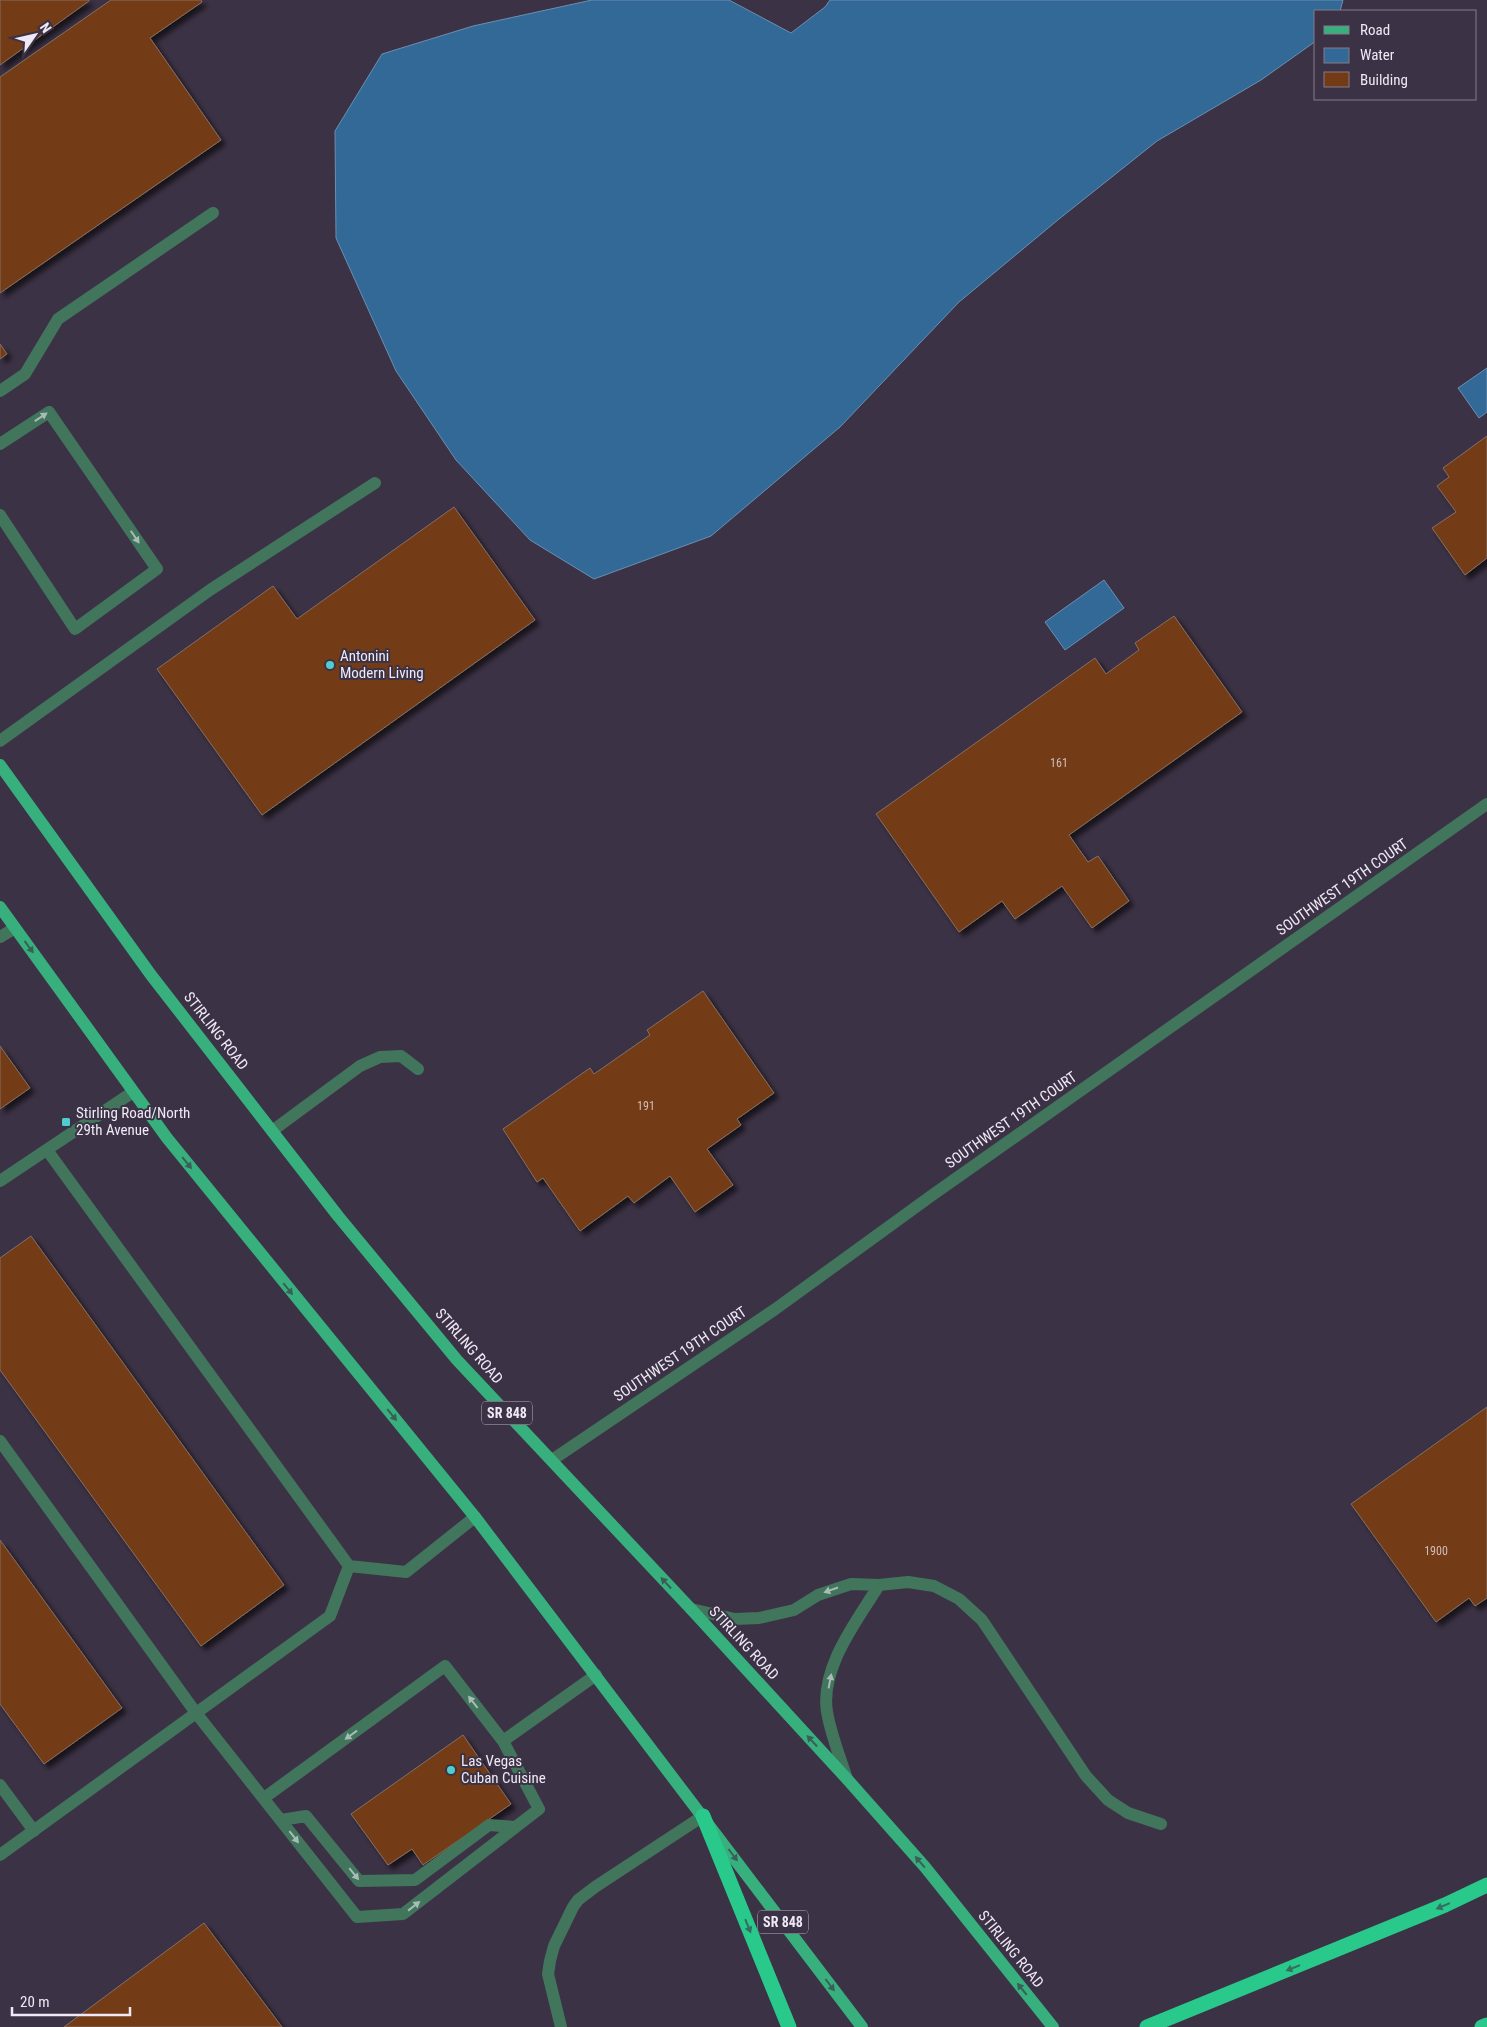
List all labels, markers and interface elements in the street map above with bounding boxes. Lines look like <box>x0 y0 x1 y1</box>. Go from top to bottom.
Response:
north arrow <box>10 10 60 60</box>
legend <box>1314 10 1477 100</box>
text: N <box>37 20 55 36</box>
text: Road <box>1360 21 1390 39</box>
text: Water <box>1360 46 1395 64</box>
text: Building <box>1360 71 1408 89</box>
one-way arrow <box>34 412 47 422</box>
one-way arrow <box>130 531 140 544</box>
place label: Antonini Modern Living <box>340 647 424 682</box>
marker: Antonini Modern Living <box>324 659 336 671</box>
house number: 161 <box>1050 756 1068 770</box>
street label: SOUTHWEST 19TH COURT <box>1273 835 1411 939</box>
one-way arrow <box>23 940 34 953</box>
street label: STIRLING ROAD <box>180 988 252 1074</box>
street label: SOUTHWEST 19TH COURT <box>942 1068 1080 1172</box>
house number: 191 <box>637 1099 655 1113</box>
place label: Stirling Road/North 29th Avenue <box>76 1104 190 1139</box>
marker: Stirling Road/North 29th Avenue <box>60 1116 72 1128</box>
one-way arrow <box>181 1156 192 1169</box>
one-way arrow <box>283 1283 294 1296</box>
street label: SOUTHWEST 19TH COURT <box>610 1303 750 1405</box>
street label: STIRLING ROAD <box>431 1305 507 1387</box>
road number: SR 848 <box>482 1402 532 1425</box>
one-way arrow <box>386 1408 397 1421</box>
house number: 1900 <box>1424 1544 1448 1558</box>
one-way arrow <box>660 1578 672 1590</box>
one-way arrow <box>824 1587 839 1594</box>
street label: STIRLING ROAD <box>705 1603 783 1683</box>
one-way arrow <box>826 1674 834 1689</box>
one-way arrow <box>468 1696 479 1709</box>
one-way arrow <box>345 1729 358 1740</box>
one-way arrow <box>806 1736 818 1748</box>
place label: Las Vegas Cuban Cuisine <box>461 1752 546 1787</box>
marker: Las Vegas Cuban Cuisine <box>445 1764 457 1776</box>
one-way arrow <box>289 1830 299 1843</box>
one-way arrow <box>727 1848 738 1861</box>
one-way arrow <box>915 1856 926 1869</box>
one-way arrow <box>348 1868 359 1881</box>
one-way arrow <box>407 1901 421 1911</box>
one-way arrow <box>1436 1903 1450 1911</box>
street label: STIRLING ROAD <box>974 1907 1048 1991</box>
road number: SR 848 <box>758 1910 808 1934</box>
one-way arrow <box>744 1919 752 1934</box>
one-way arrow <box>1285 1964 1300 1972</box>
one-way arrow <box>825 1978 835 1992</box>
one-way arrow <box>1017 1983 1028 1996</box>
scale bar <box>12 1984 130 2016</box>
text: 20 m <box>20 1993 50 2011</box>

